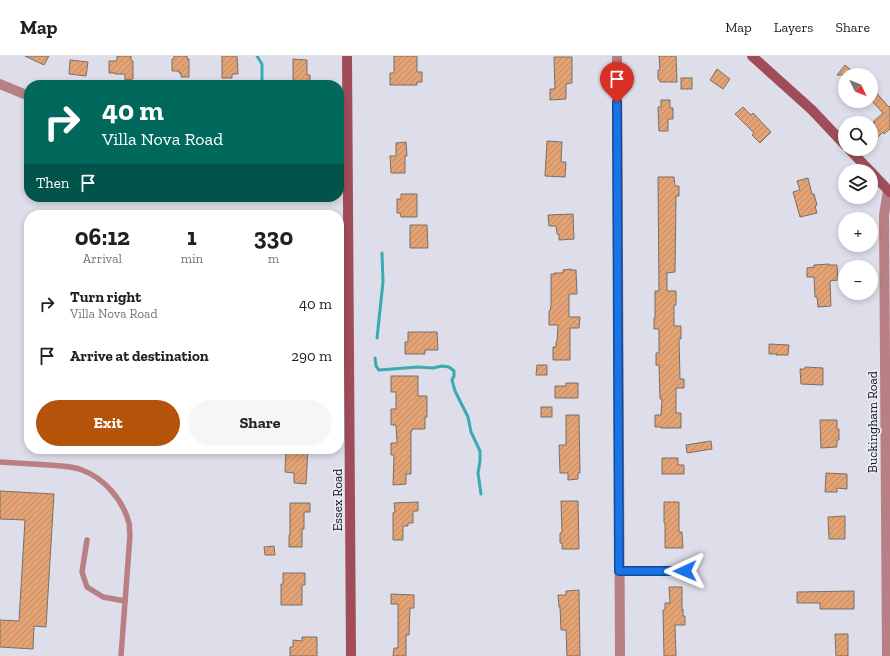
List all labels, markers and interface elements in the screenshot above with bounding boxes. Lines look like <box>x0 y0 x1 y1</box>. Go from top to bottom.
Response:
text: Map <box>20 16 57 39</box>
text: Map <box>725 19 752 36</box>
text: Layers <box>774 19 813 36</box>
text: Share <box>835 19 870 36</box>
pin <box>600 62 634 103</box>
icon: arrive <box>606 68 628 90</box>
north arrow <box>838 68 878 108</box>
map controls <box>838 68 878 300</box>
text: 40 m <box>102 94 164 127</box>
icon: right <box>36 96 88 148</box>
button: search <box>838 116 878 156</box>
text: Villa Nova Road <box>102 128 223 150</box>
button: layers <box>838 164 878 204</box>
icon: arrive <box>77 172 99 194</box>
text: Then <box>36 174 69 192</box>
button: + <box>838 212 878 252</box>
text: 06:12 <box>75 222 130 251</box>
text: 1 <box>187 222 197 251</box>
text: 330 <box>254 222 293 251</box>
text: Arrival <box>83 251 122 266</box>
text: min <box>181 251 203 266</box>
text: m <box>268 251 279 266</box>
button: − <box>838 260 878 300</box>
text: Turn right <box>70 288 141 306</box>
icon: right <box>36 293 58 315</box>
text: 40 m <box>299 295 332 313</box>
text: Villa Nova Road <box>70 306 158 321</box>
icon: arrive <box>36 345 58 367</box>
text: Arrive at destination <box>70 347 209 365</box>
text: 290 m <box>291 347 332 365</box>
street label: Buckingham Road <box>865 371 880 473</box>
button: Exit <box>36 400 180 446</box>
button: Share <box>188 400 332 446</box>
street label: Essex Road <box>330 469 345 531</box>
position arrow <box>664 550 706 592</box>

